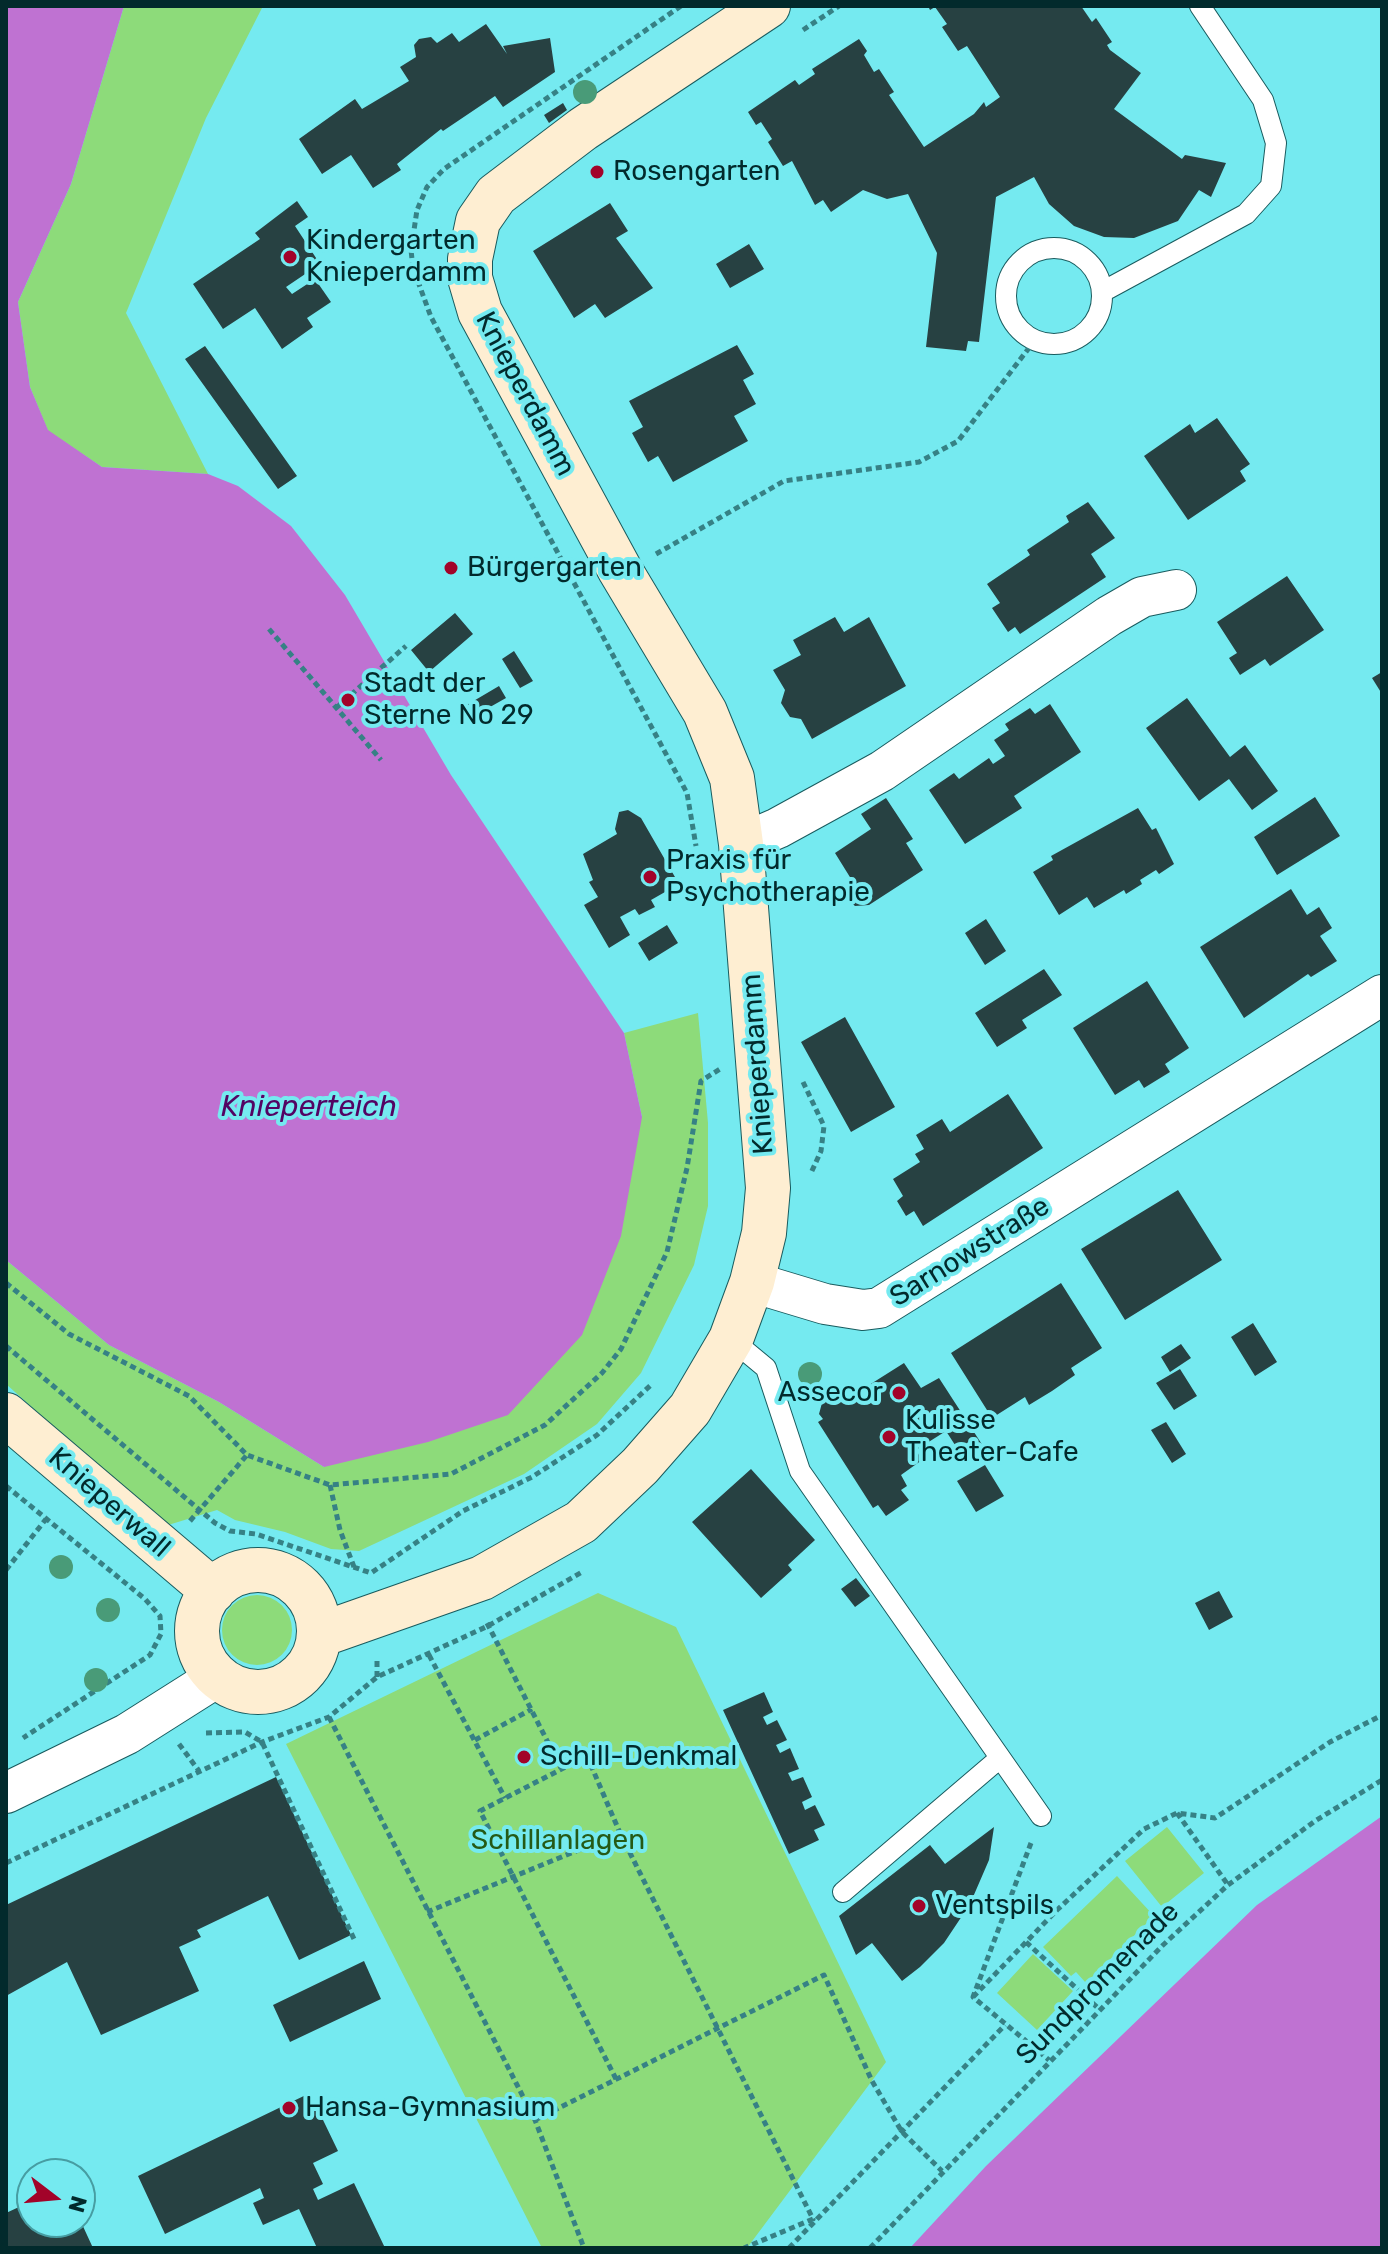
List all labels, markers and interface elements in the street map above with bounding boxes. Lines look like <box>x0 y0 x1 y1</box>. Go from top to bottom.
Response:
place label: Rosengarten <box>613 155 781 189</box>
marker: Rosengarten <box>588 163 606 181</box>
place label: Kindergarten Knieperdamm <box>306 224 487 290</box>
marker: Kindergarten Knieperdamm <box>281 248 299 266</box>
street label: Knieperdamm <box>468 306 582 482</box>
place label: Bürgergarten <box>467 551 642 585</box>
marker: Bürgergarten <box>442 559 460 577</box>
place label: Stadt der Sterne No 29 <box>364 667 534 733</box>
marker: Stadt der Sterne No 29 <box>339 691 357 709</box>
place label: Praxis für Psychotherapie <box>666 844 870 910</box>
marker: Praxis für Psychotherapie <box>641 868 659 886</box>
street label: Knieperdamm <box>735 973 781 1155</box>
water label: Knieperteich <box>221 1089 397 1125</box>
street label: Sarnowstraße <box>884 1190 1056 1314</box>
place label: Assecor <box>778 1376 883 1410</box>
marker: Assecor <box>890 1384 908 1402</box>
place label: Kulisse Theater-Cafe <box>905 1404 1079 1470</box>
marker: Kulisse Theater-Cafe <box>880 1428 898 1446</box>
street label: Knieperwall <box>41 1441 177 1565</box>
place label: Schill-Denkmal <box>540 1740 737 1774</box>
marker: Schill-Denkmal <box>515 1748 533 1766</box>
park label: Schillanlagen <box>471 1824 645 1858</box>
place label: Ventspils <box>935 1889 1054 1923</box>
street label: Sundpromenade <box>1010 1896 1186 2072</box>
marker: Ventspils <box>910 1897 928 1915</box>
place label: Hansa-Gymnasium <box>305 2091 555 2125</box>
marker: Hansa-Gymnasium <box>280 2099 298 2117</box>
north arrow <box>16 2158 96 2238</box>
text: N <box>62 2193 93 2216</box>

